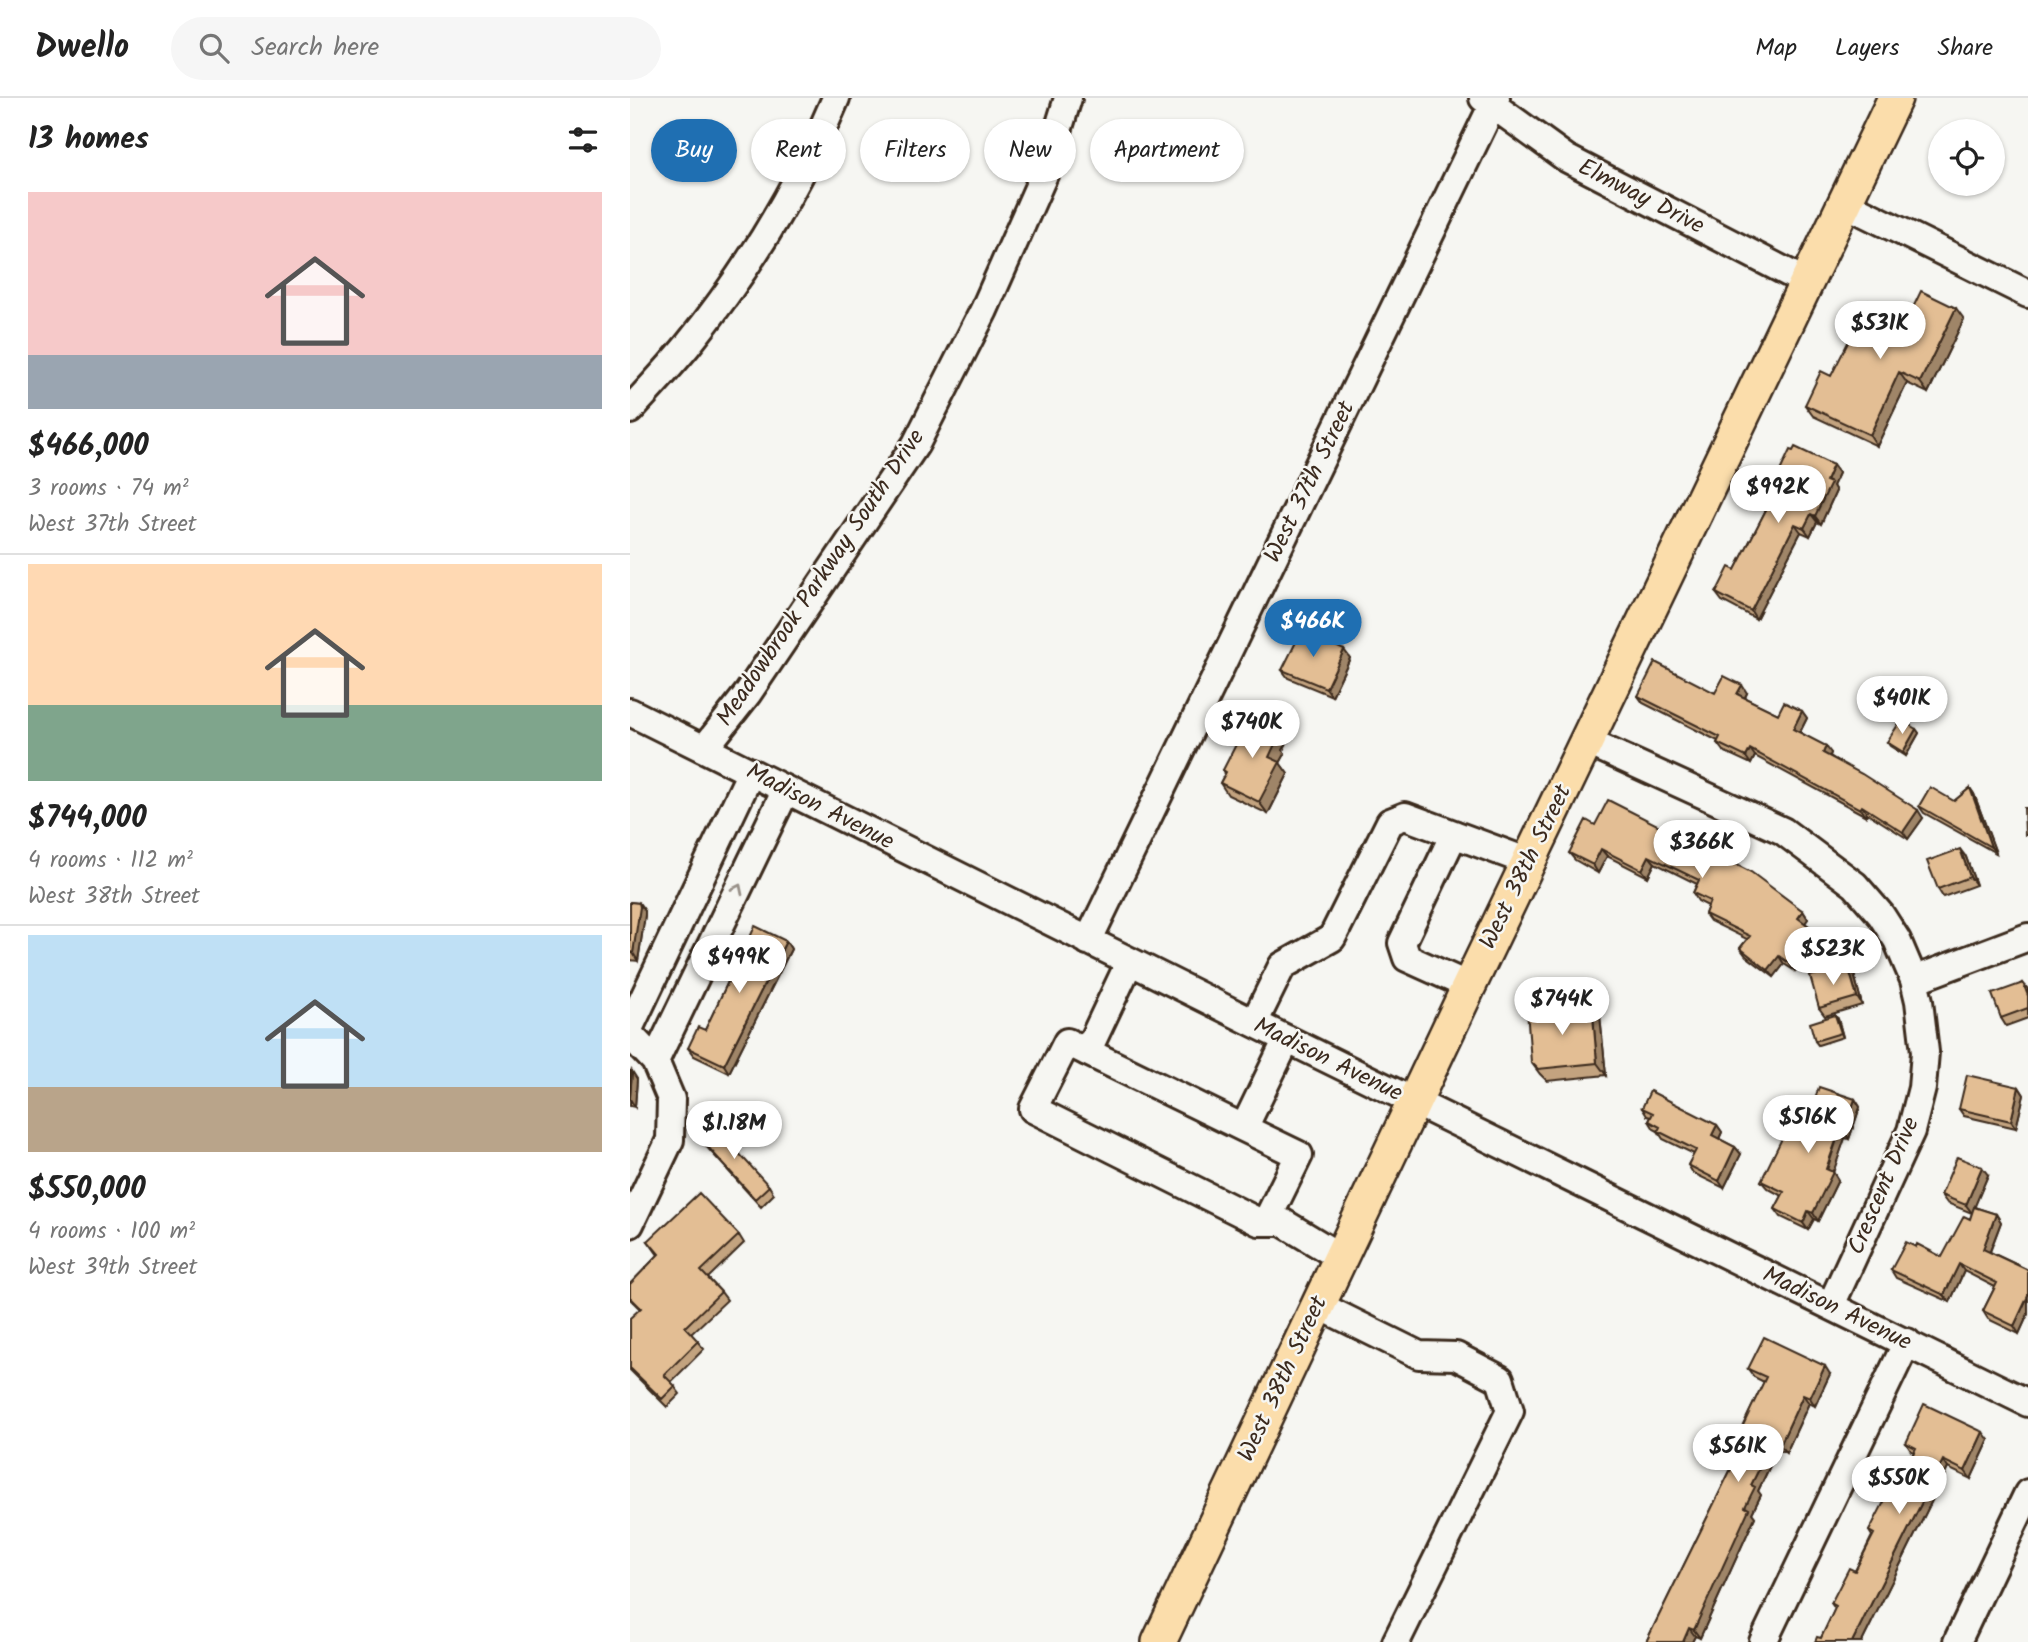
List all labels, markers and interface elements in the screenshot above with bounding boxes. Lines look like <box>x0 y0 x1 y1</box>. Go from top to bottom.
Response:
search box <box>171 17 661 80</box>
text: Dwello <box>35 22 129 75</box>
text: Search here <box>251 27 379 69</box>
icon: search <box>195 29 233 67</box>
text: Map <box>1755 29 1797 68</box>
text: Layers <box>1835 29 1899 68</box>
text: Share <box>1937 29 1993 68</box>
text: 13 homes <box>28 116 149 164</box>
chip: Buy <box>651 119 737 182</box>
chip: Rent <box>751 119 846 182</box>
chip: Filters <box>860 119 970 182</box>
chip: New <box>984 119 1076 182</box>
chip: Apartment <box>1090 119 1244 182</box>
map controls <box>1928 119 2005 196</box>
button: locate <box>1928 119 2005 196</box>
icon: filters <box>564 121 602 159</box>
street label: Elmway Drive <box>1571 148 1711 246</box>
icon: home <box>252 238 378 364</box>
pin: $531K <box>1831 302 1929 361</box>
text: $531K <box>1851 306 1909 342</box>
street label: West 37th Street <box>1254 394 1366 570</box>
street label: Meadowbrook Parkway South Drive <box>706 421 936 735</box>
text: $466,000 <box>28 423 149 471</box>
pin: $992K <box>1729 466 1827 525</box>
text: $992K <box>1746 470 1810 506</box>
text: 3 rooms · 74 m² <box>28 471 189 507</box>
text: West 37th Street <box>28 507 197 543</box>
pin: $466K <box>1264 600 1362 659</box>
text: $466K <box>1281 604 1345 640</box>
icon: home <box>252 610 378 736</box>
pin: $401K <box>1853 676 1951 736</box>
text: $401K <box>1873 681 1931 717</box>
pin: $740K <box>1203 700 1301 760</box>
text: $740K <box>1221 705 1283 741</box>
street label: Madison Avenue <box>739 753 901 861</box>
street label: West 38th Street <box>1469 777 1583 956</box>
text: $744,000 <box>28 795 147 843</box>
pin: $366K <box>1653 820 1751 880</box>
text: $366K <box>1670 825 1734 861</box>
text: 4 rooms · 112 m² <box>28 843 193 879</box>
text: West 38th Street <box>28 879 200 915</box>
one-way arrow <box>729 884 743 896</box>
pin: $523K <box>1784 928 1882 987</box>
text: $523K <box>1800 932 1866 968</box>
pin: $499K <box>690 936 788 995</box>
text: $499K <box>707 940 771 976</box>
pin: $744K <box>1513 978 1611 1037</box>
icon: home <box>252 981 378 1107</box>
text: $744K <box>1530 982 1594 1018</box>
street label: Madison Avenue <box>1247 1007 1410 1113</box>
pin: $516K <box>1759 1096 1857 1155</box>
text: $516K <box>1779 1100 1837 1136</box>
pin: $1.18M <box>677 1102 791 1161</box>
text: $1.18M <box>702 1106 766 1142</box>
street label: Crescent Drive <box>1837 1111 1931 1261</box>
text: $550,000 <box>28 1166 146 1214</box>
text: 4 rooms · 100 m² <box>28 1214 195 1250</box>
text: West 39th Street <box>28 1250 197 1286</box>
street label: Madison Avenue <box>1756 1256 1919 1362</box>
street label: West 38th Street <box>1227 1289 1339 1469</box>
pin: $561K <box>1689 1424 1787 1484</box>
text: $561K <box>1709 1429 1767 1465</box>
pin: $550K <box>1850 1456 1948 1516</box>
text: $550K <box>1868 1461 1930 1497</box>

